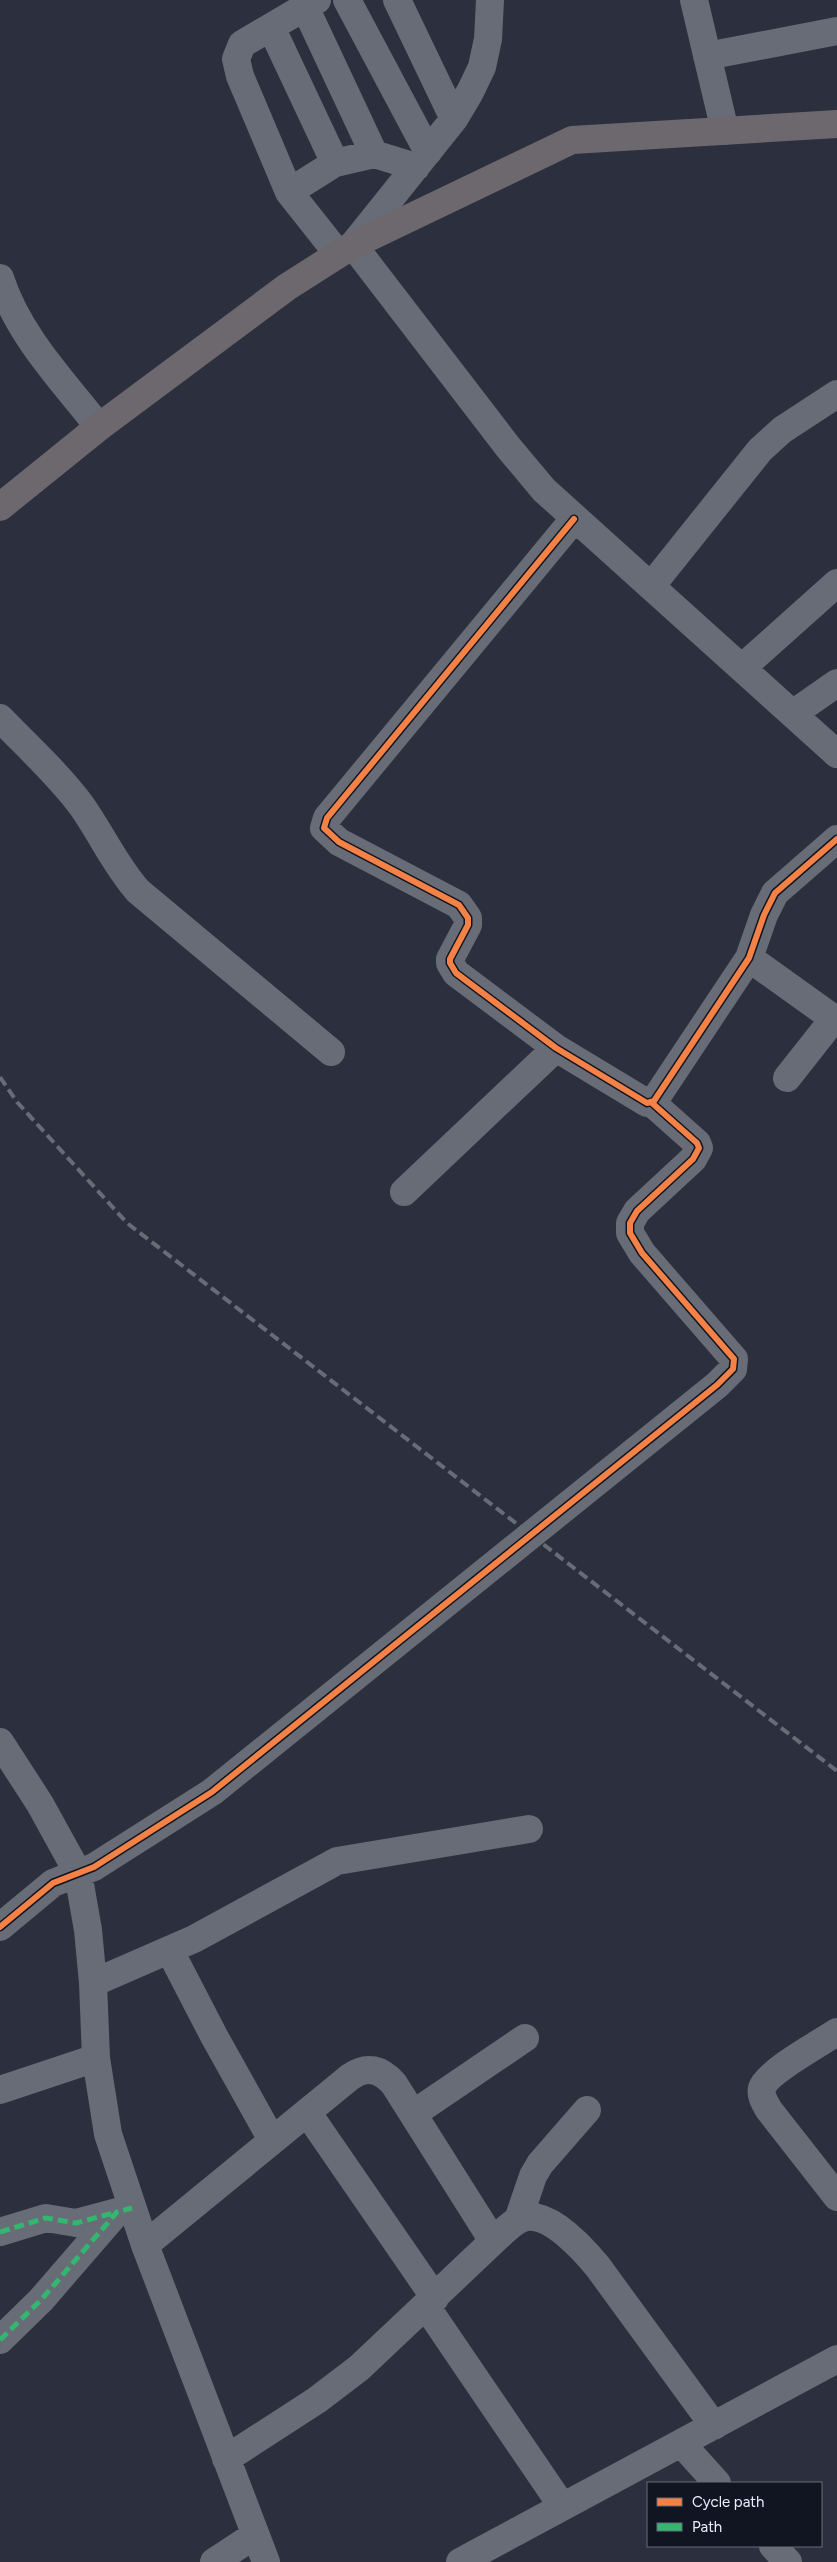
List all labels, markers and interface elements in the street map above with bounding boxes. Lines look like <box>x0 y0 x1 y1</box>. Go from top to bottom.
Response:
legend <box>647 2482 822 2547</box>
text: Cycle path <box>692 2493 764 2511</box>
text: Path <box>692 2518 722 2536</box>

